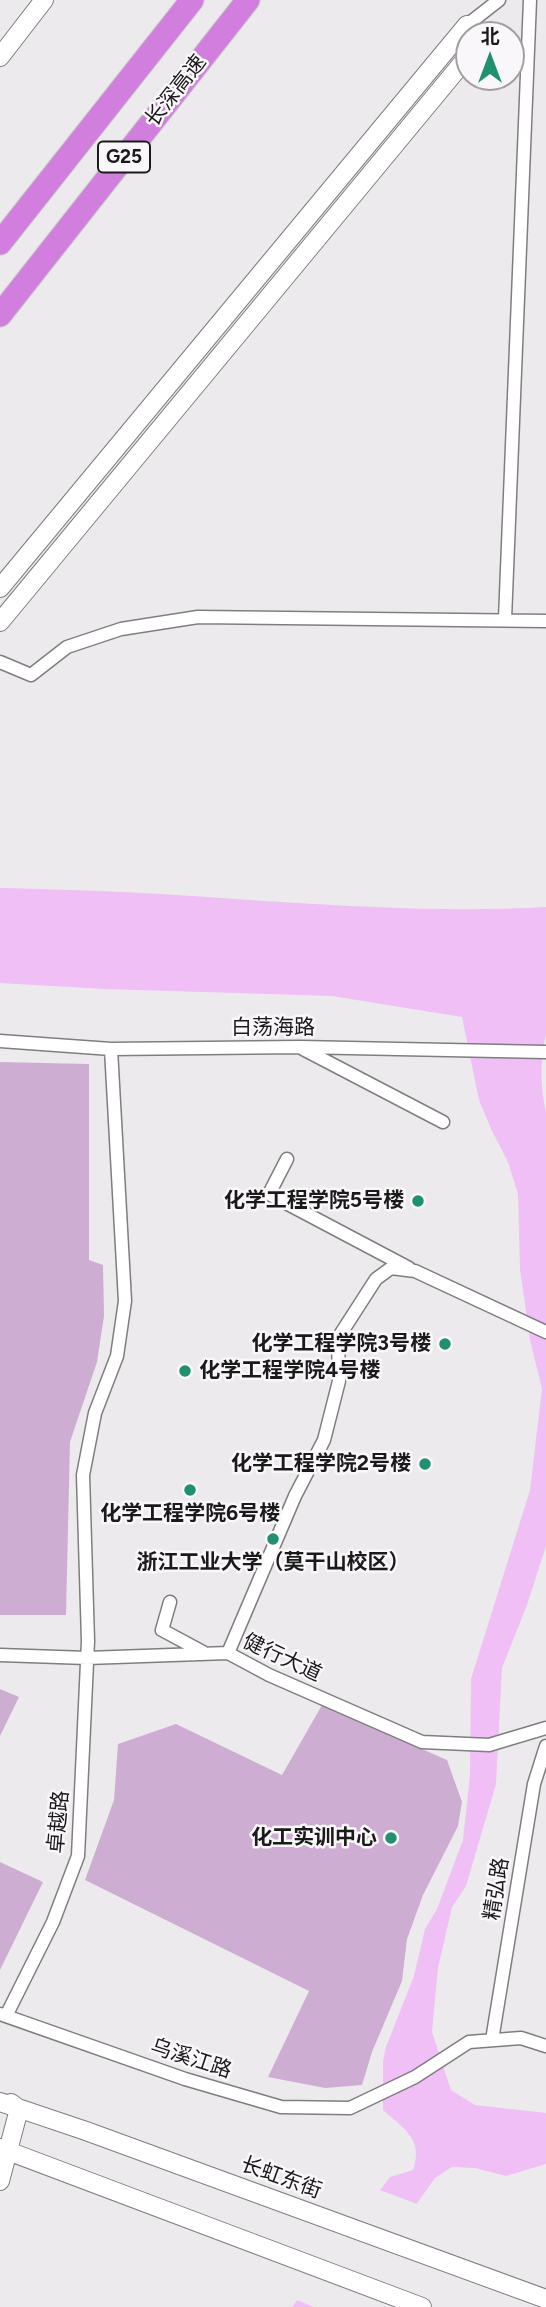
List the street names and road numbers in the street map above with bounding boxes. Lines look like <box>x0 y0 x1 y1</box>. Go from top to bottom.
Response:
street label: 长深高速 <box>140 50 212 132</box>
road number: G25 <box>98 141 150 172</box>
street label: 白荡海路 <box>231 1015 315 1041</box>
street label: 健行大道 <box>239 1629 325 1687</box>
street label: 卓越路 <box>44 1790 74 1854</box>
street label: 精弘路 <box>480 1856 514 1922</box>
street label: 乌溪江路 <box>147 2034 235 2084</box>
street label: 长虹东街 <box>237 2152 325 2204</box>

